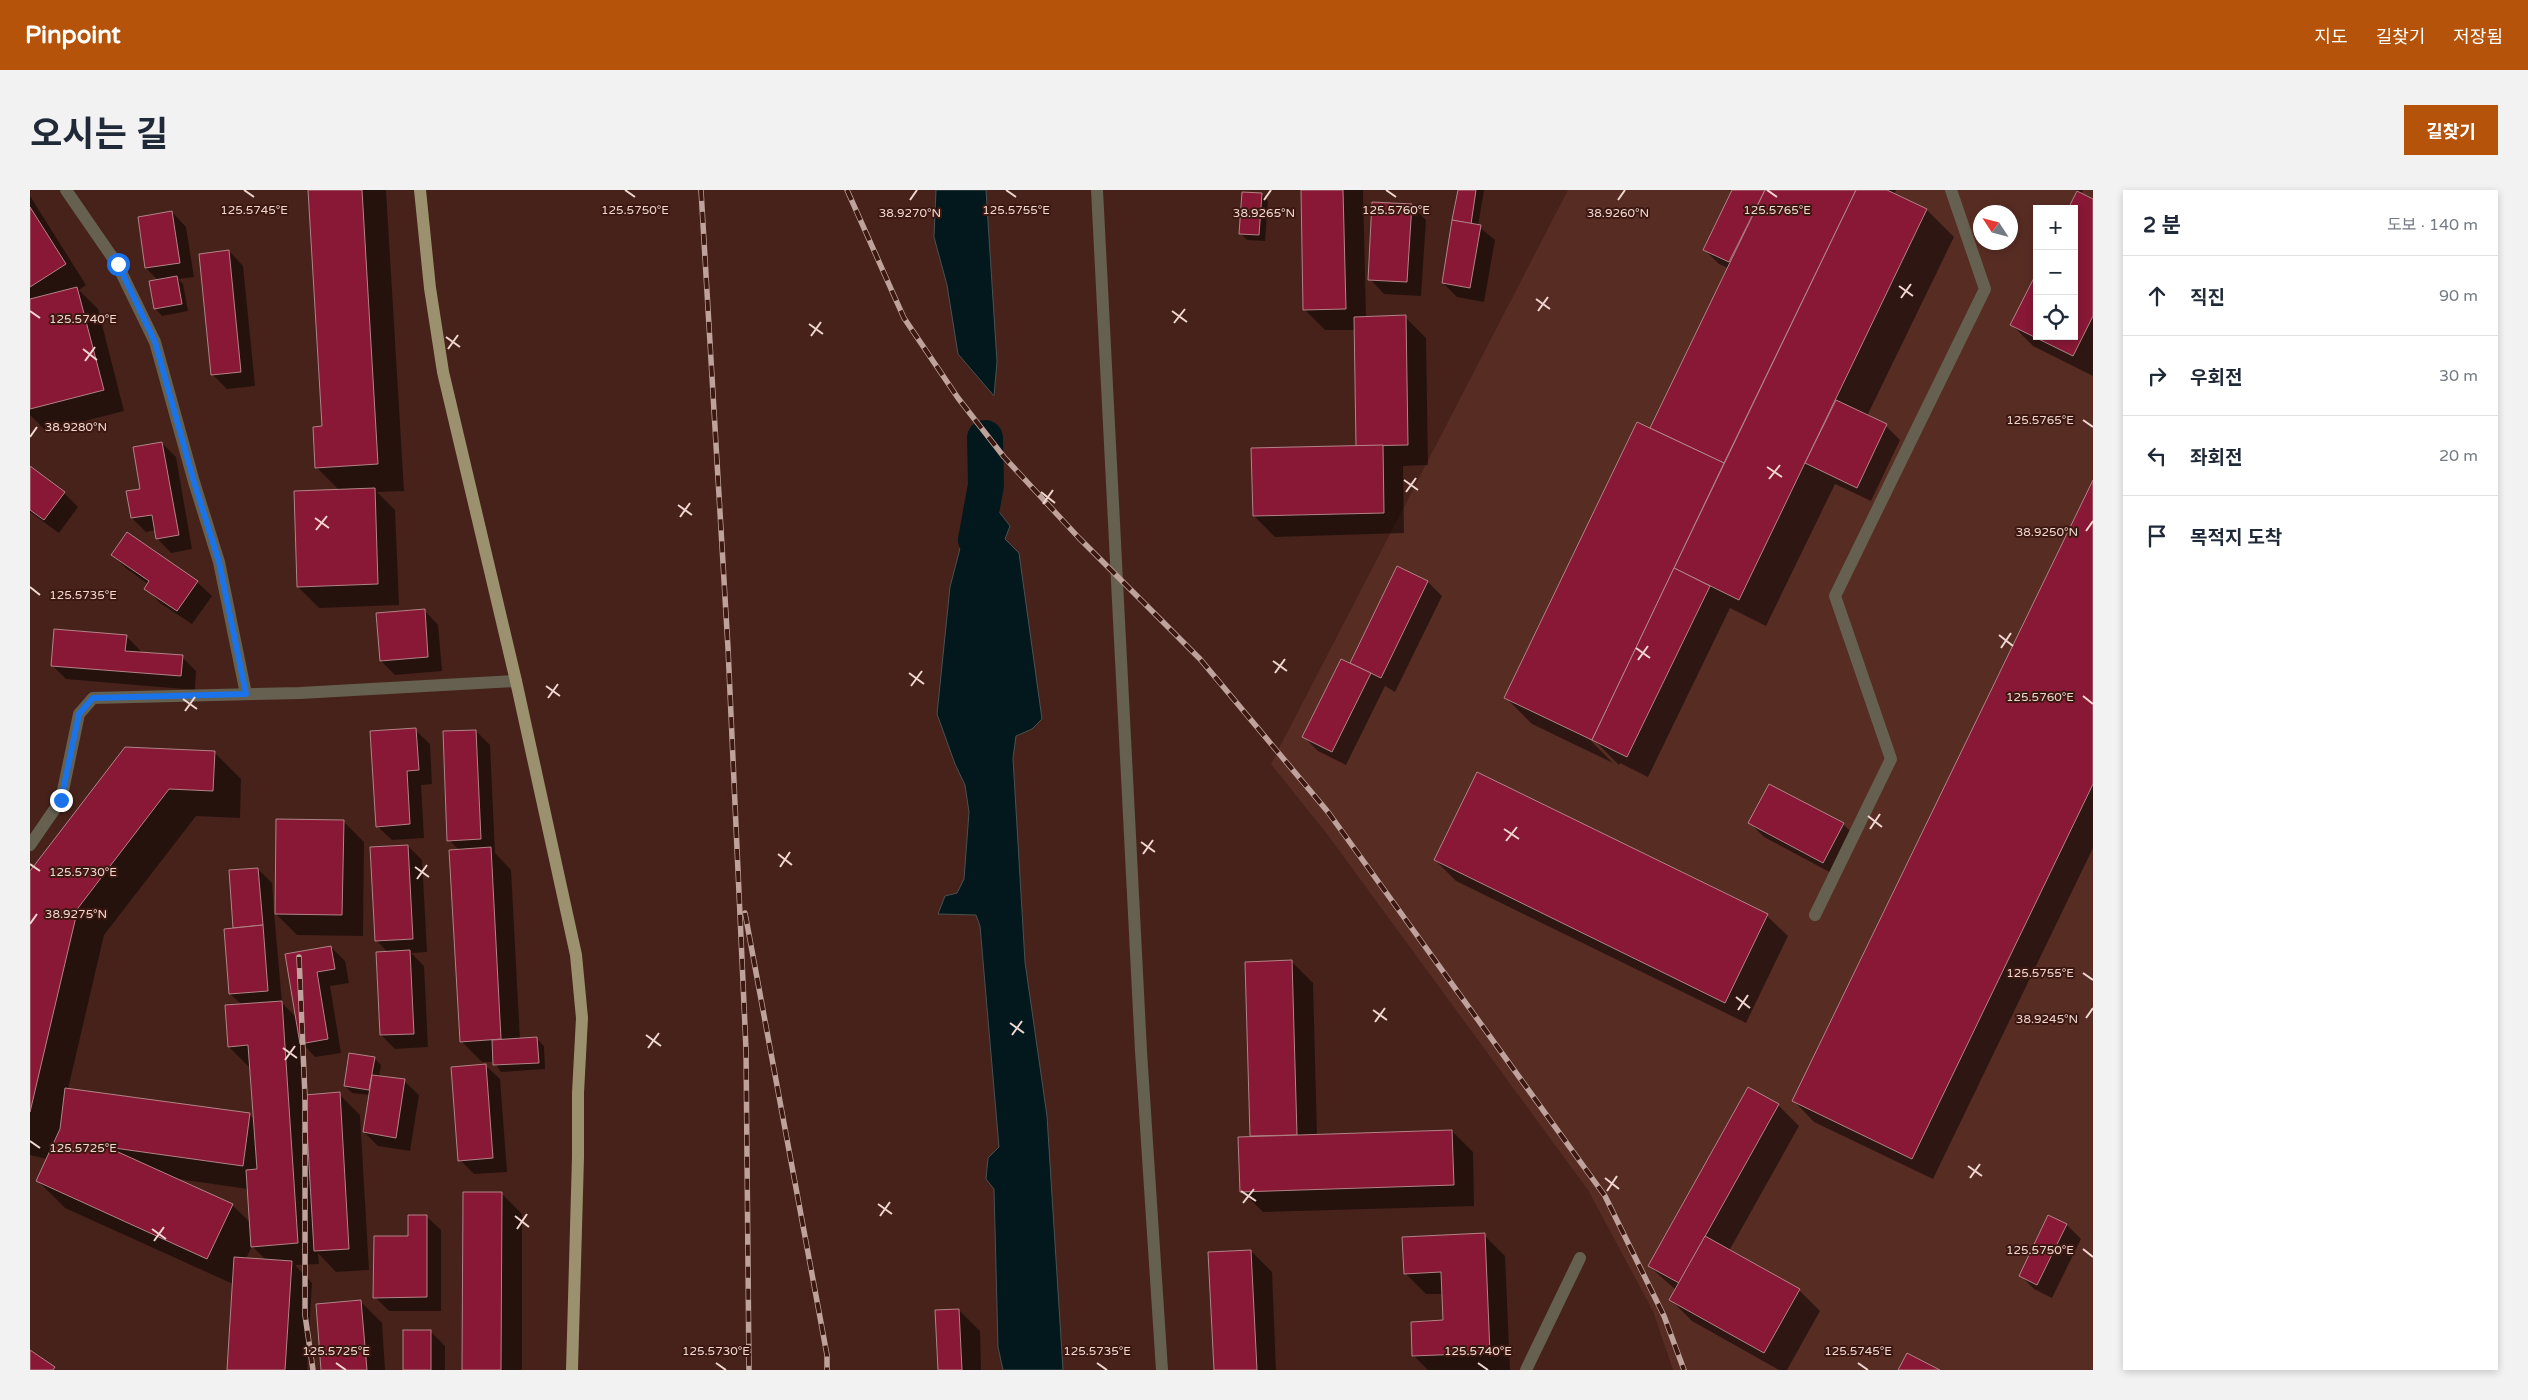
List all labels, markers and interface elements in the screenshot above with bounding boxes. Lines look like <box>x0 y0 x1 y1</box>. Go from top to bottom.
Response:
text: Pinpoint <box>25 21 121 50</box>
text: 지도 <box>2315 26 2348 48</box>
text: 길찾기 <box>2376 26 2425 48</box>
text: 저장됨 <box>2453 26 2503 48</box>
button: 길찾기 <box>2404 105 2498 155</box>
text: 오시는 길 <box>30 114 168 156</box>
text: 125.5745°E <box>220 203 288 217</box>
text: 125.5750°E <box>601 203 669 217</box>
text: 125.5755°E <box>982 203 1050 217</box>
text: 125.5760°E <box>1362 203 1430 217</box>
text: 125.5765°E <box>1743 203 1811 217</box>
north arrow <box>1973 205 2018 250</box>
map controls <box>2033 205 2078 340</box>
button: + <box>2033 205 2078 250</box>
text: 38.9270°N <box>879 206 941 220</box>
text: 38.9265°N <box>1233 206 1295 220</box>
text: 38.9260°N <box>1587 206 1649 220</box>
text: 2 분 <box>2143 213 2181 238</box>
text: 도보 · 140 m <box>2387 215 2478 235</box>
button: − <box>2033 250 2078 295</box>
route start <box>107 253 130 276</box>
icon: ahead <box>2143 282 2171 310</box>
text: 90 m <box>2439 286 2478 306</box>
text: 직진 <box>2190 287 2225 309</box>
button: locate <box>2033 295 2078 340</box>
text: 125.5740°E <box>49 312 117 326</box>
icon: right <box>2143 362 2171 390</box>
text: 30 m <box>2439 366 2478 386</box>
text: 우회전 <box>2190 367 2242 389</box>
text: 125.5765°E <box>2006 413 2074 427</box>
text: 38.9280°N <box>45 420 107 434</box>
icon: left <box>2143 442 2171 470</box>
text: 20 m <box>2439 446 2478 466</box>
text: 좌회전 <box>2190 447 2242 469</box>
icon: arrive <box>2143 522 2171 550</box>
text: 38.9250°N <box>2016 525 2078 539</box>
text: 목적지 도착 <box>2190 527 2282 549</box>
text: 125.5735°E <box>49 588 117 602</box>
text: 125.5760°E <box>2006 690 2074 704</box>
route end <box>50 789 73 812</box>
text: 125.5730°E <box>49 865 117 879</box>
text: 38.9275°N <box>45 907 107 921</box>
text: 125.5755°E <box>2006 966 2074 980</box>
text: 38.9245°N <box>2016 1012 2078 1026</box>
text: 125.5725°E <box>49 1141 117 1155</box>
text: 125.5750°E <box>2006 1243 2074 1257</box>
text: 125.5725°E <box>302 1344 370 1358</box>
text: 125.5730°E <box>682 1344 750 1358</box>
text: 125.5735°E <box>1063 1344 1131 1358</box>
text: 125.5740°E <box>1444 1344 1512 1358</box>
text: 125.5745°E <box>1824 1344 1892 1358</box>

